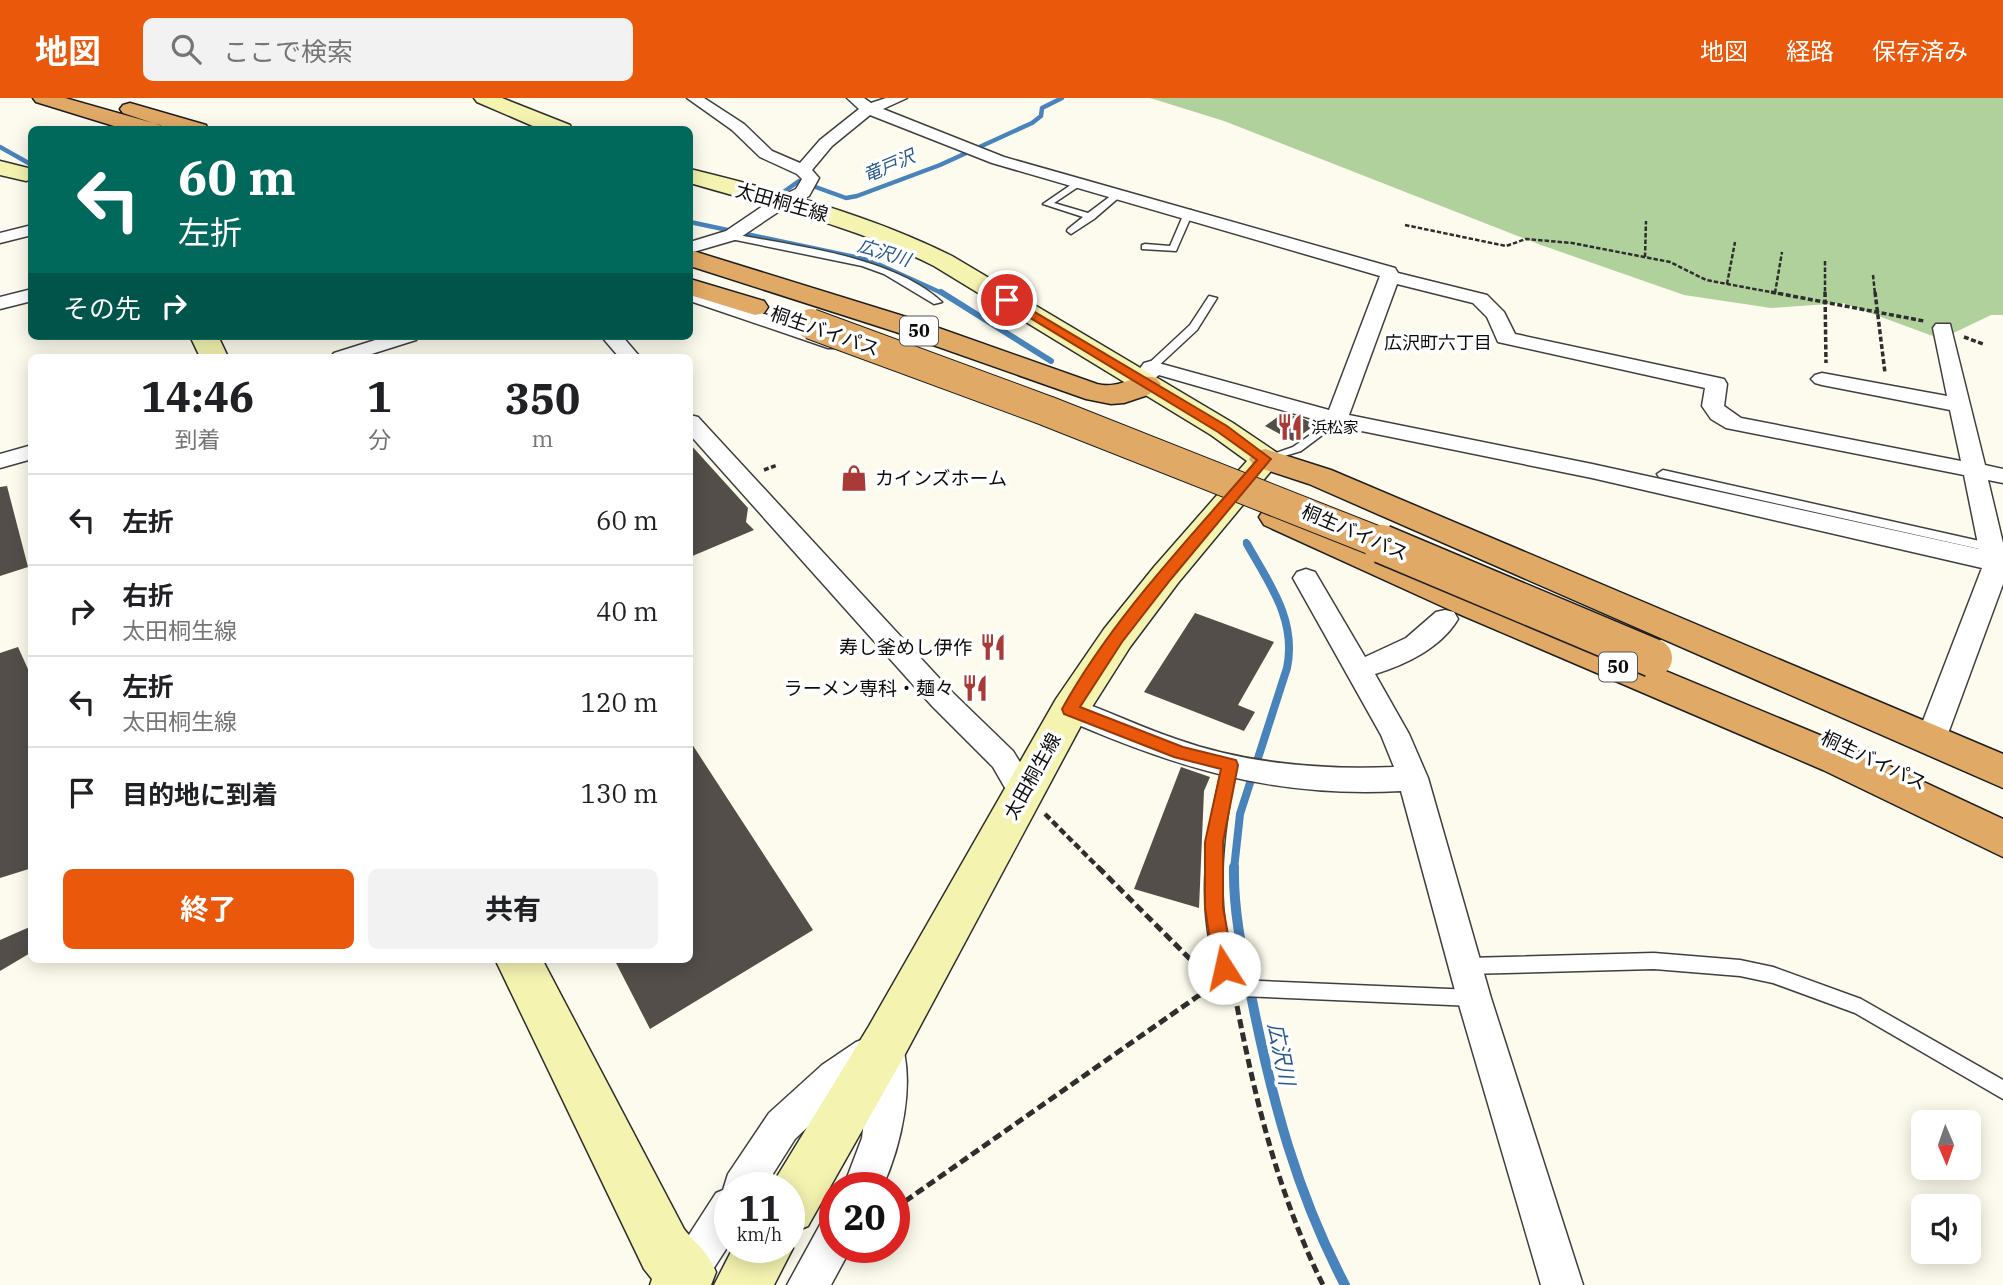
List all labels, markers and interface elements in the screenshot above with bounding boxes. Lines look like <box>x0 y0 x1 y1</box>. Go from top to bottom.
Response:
search box <box>143 18 633 81</box>
text: 地図 <box>35 29 101 72</box>
icon: search <box>167 30 205 68</box>
text: ここで検索 <box>223 34 353 68</box>
text: 地図 <box>1700 35 1748 67</box>
text: 経路 <box>1786 35 1834 67</box>
text: 保存済み <box>1872 35 1968 67</box>
water label: 竜戸沢 <box>859 144 920 187</box>
text: 60 m <box>178 145 296 208</box>
icon: left <box>63 154 154 245</box>
street label: 太田桐生線 <box>733 177 831 227</box>
text: 左折 <box>178 211 242 253</box>
water label: 広沢川 <box>855 234 915 272</box>
pin <box>977 270 1037 330</box>
icon: arrive <box>988 281 1026 319</box>
icon: right <box>155 287 193 325</box>
text: その先 <box>63 291 141 325</box>
street label: 桐生バイパス <box>767 301 883 361</box>
road number: 50 <box>900 316 938 345</box>
district label: 広沢町六丁目 <box>1384 331 1492 354</box>
text: 14:46 <box>141 369 254 424</box>
text: 1 <box>367 369 392 424</box>
text: 350 <box>505 371 580 426</box>
restaurant icon: 浜松家 <box>1275 412 1305 442</box>
place label: 浜松家 <box>1311 417 1359 437</box>
text: m <box>532 423 553 453</box>
text: 到着 <box>174 424 220 454</box>
text: 分 <box>368 424 391 454</box>
shop icon: カインズホーム <box>839 463 869 493</box>
place label: カインズホーム <box>875 466 1007 490</box>
street label: 桐生バイパス <box>1298 499 1412 565</box>
icon: left <box>63 501 101 539</box>
text: 60 m <box>596 503 658 537</box>
text: 左折 <box>122 504 174 538</box>
text: 右折 <box>122 578 174 612</box>
icon: right <box>63 592 101 630</box>
text: 40 m <box>596 594 658 628</box>
text: 太田桐生線 <box>122 615 237 645</box>
restaurant icon: 寿し釜めし伊作 <box>978 632 1008 662</box>
place label: 寿し釜めし伊作 <box>839 635 972 659</box>
road number: 50 <box>1599 652 1637 682</box>
text: 左折 <box>122 669 174 703</box>
restaurant icon: ラーメン専科・麺々 <box>960 673 990 703</box>
place label: ラーメン専科・麺々 <box>784 676 954 700</box>
icon: left <box>63 683 101 721</box>
text: 120 m <box>580 685 658 719</box>
text: 太田桐生線 <box>122 706 237 736</box>
street label: 桐生バイパス <box>1817 725 1931 795</box>
street label: 太田桐生線 <box>998 729 1066 823</box>
icon: arrive <box>63 774 101 812</box>
text: 130 m <box>580 776 658 810</box>
text: 目的地に到着 <box>122 777 278 811</box>
button: 終了 <box>63 869 354 949</box>
button: 共有 <box>368 869 658 949</box>
position arrow <box>1187 931 1261 1005</box>
water label: 広沢川 <box>1262 1020 1302 1089</box>
north arrow <box>1911 1110 1981 1180</box>
map controls <box>1911 1110 1981 1264</box>
speed limit sign: 20 <box>819 1172 910 1263</box>
text: 11 <box>738 1185 781 1231</box>
button: sound <box>1911 1194 1981 1264</box>
text: km/h <box>737 1223 782 1246</box>

